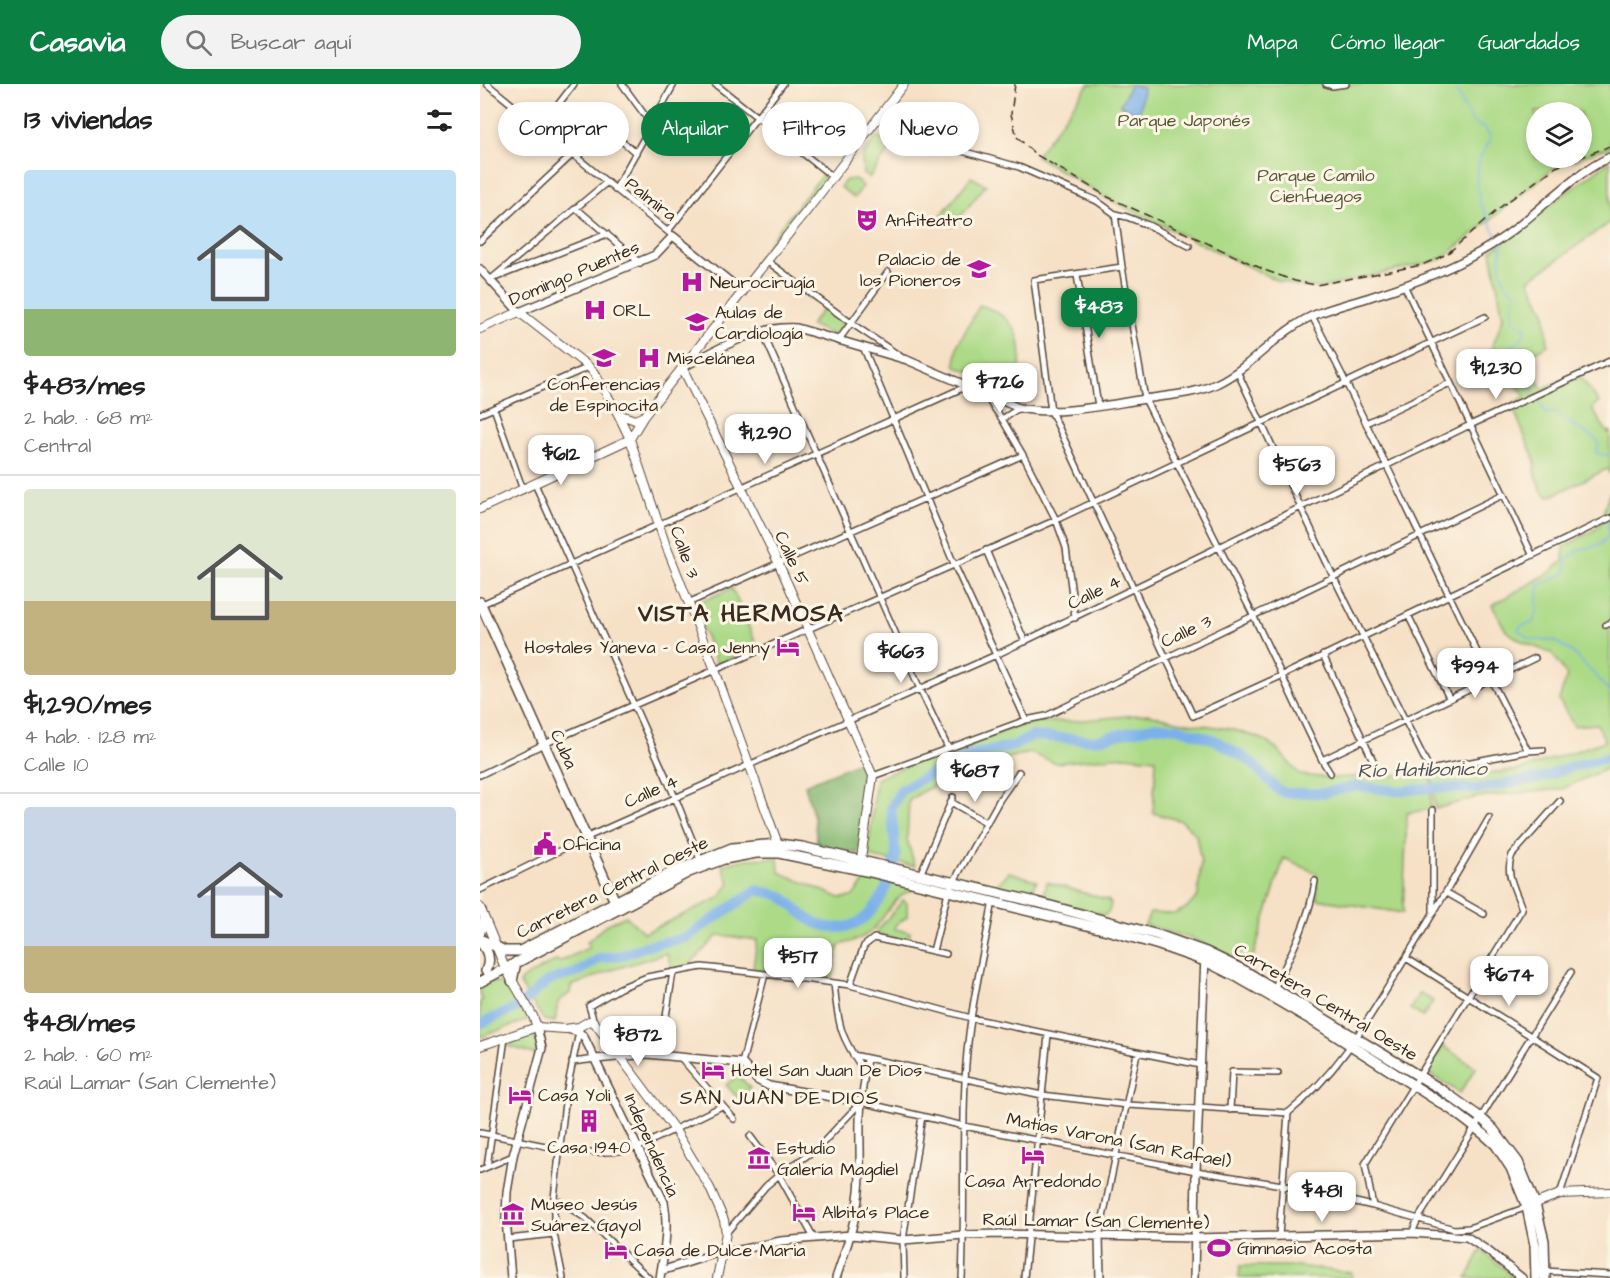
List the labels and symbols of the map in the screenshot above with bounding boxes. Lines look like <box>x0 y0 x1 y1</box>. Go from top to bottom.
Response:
park label: Parque Japonés <box>1118 108 1250 133</box>
park label: Parque Camilo Cienfuegos <box>1257 163 1375 210</box>
street label: Palmira <box>620 171 682 227</box>
theatre icon: Anfiteatro <box>854 207 880 233</box>
place label: Anfiteatro <box>885 208 972 233</box>
street label: Domingo Puentes <box>505 235 644 313</box>
place label: Palacio de los Pioneros <box>860 247 961 293</box>
school or university icon: Palacio de los Pioneros <box>966 256 992 282</box>
hospital icon: Neurocirugía <box>679 269 705 295</box>
place label: Neurocirugía <box>710 270 815 296</box>
pin: $483 <box>1063 288 1135 339</box>
hospital icon: ORL <box>582 297 608 323</box>
place label: ORL <box>613 298 651 323</box>
place label: Aulas de Cardiología <box>715 300 803 347</box>
school or university icon: Aulas de Cardiología <box>684 309 710 335</box>
school or university icon: Conferencias de Espinocita <box>591 345 617 371</box>
hospital icon: Miscelánea <box>636 345 662 371</box>
place label: Miscelánea <box>667 346 755 371</box>
pin: $1,230 <box>1447 349 1545 400</box>
pin: $726 <box>964 363 1036 414</box>
place label: Conferencias de Espinocita <box>547 372 661 418</box>
pin: $1,290 <box>716 414 814 465</box>
pin: $612 <box>525 435 597 486</box>
pin: $563 <box>1261 446 1333 497</box>
street label: Calle 3 <box>664 523 705 582</box>
street label: Calle 5 <box>768 527 815 590</box>
street label: Calle 4 <box>1063 569 1125 616</box>
district label: VISTA HERMOSA <box>637 597 844 631</box>
street label: Calle 3 <box>1157 609 1216 654</box>
pin: $663 <box>865 633 937 684</box>
hotel icon: Hostales Yaneva - Casa Jenny <box>775 634 801 660</box>
place label: Hostales Yaneva - Casa Jenny <box>524 635 770 661</box>
pin: $994 <box>1439 648 1511 699</box>
street label: Cuba <box>544 725 583 773</box>
pin: $687 <box>939 752 1011 803</box>
water label: Río Hatibonico <box>1357 755 1489 785</box>
street label: Calle 4 <box>620 768 682 814</box>
street label: Carretera Central Oeste <box>512 830 713 945</box>
public building icon: Oficina <box>532 831 558 857</box>
place label: Oficina <box>563 832 621 857</box>
street label: Carretera Central Oeste <box>1229 937 1423 1067</box>
pin: $517 <box>762 938 834 989</box>
pin: $674 <box>1473 956 1545 1007</box>
pin: $872 <box>602 1016 674 1067</box>
hotel icon: Hotel San Juan De Dios <box>700 1057 726 1083</box>
place label: Hotel San Juan De Dios <box>731 1058 922 1083</box>
hotel icon: Casa Yoli <box>507 1082 533 1108</box>
place label: Casa Yoli <box>538 1083 611 1108</box>
district label: SAN JUAN DE DIOS <box>680 1084 880 1112</box>
street label: Independencia <box>618 1090 685 1201</box>
street label: Matías Varona (San Rafael) <box>1004 1106 1233 1175</box>
building icon: Casa 1940 <box>576 1108 602 1134</box>
place label: Casa 1940 <box>547 1135 631 1160</box>
place label: Estudio Galería Magdiel <box>777 1136 898 1183</box>
hotel icon: Casa Arredondo <box>1020 1142 1046 1168</box>
museum icon: Estudio Galería Magdiel <box>746 1145 772 1171</box>
place label: Casa Arredondo <box>965 1169 1101 1194</box>
pin: $481 <box>1286 1172 1358 1223</box>
place label: Museo Jesús Suárez Gayol <box>531 1192 641 1239</box>
hotel icon: Albita's Place <box>791 1199 817 1225</box>
place label: Albita's Place <box>822 1200 930 1225</box>
museum icon: Museo Jesús Suárez Gayol <box>500 1201 526 1227</box>
street label: Raúl Lamar (San Clemente) <box>982 1207 1210 1236</box>
sports icon: Gimnasio Acosta <box>1206 1235 1232 1261</box>
place label: Gimnasio Acosta <box>1237 1236 1372 1261</box>
hotel icon: Casa de Dulce Maria <box>603 1237 629 1263</box>
place label: Casa de Dulce Maria <box>634 1238 805 1263</box>

